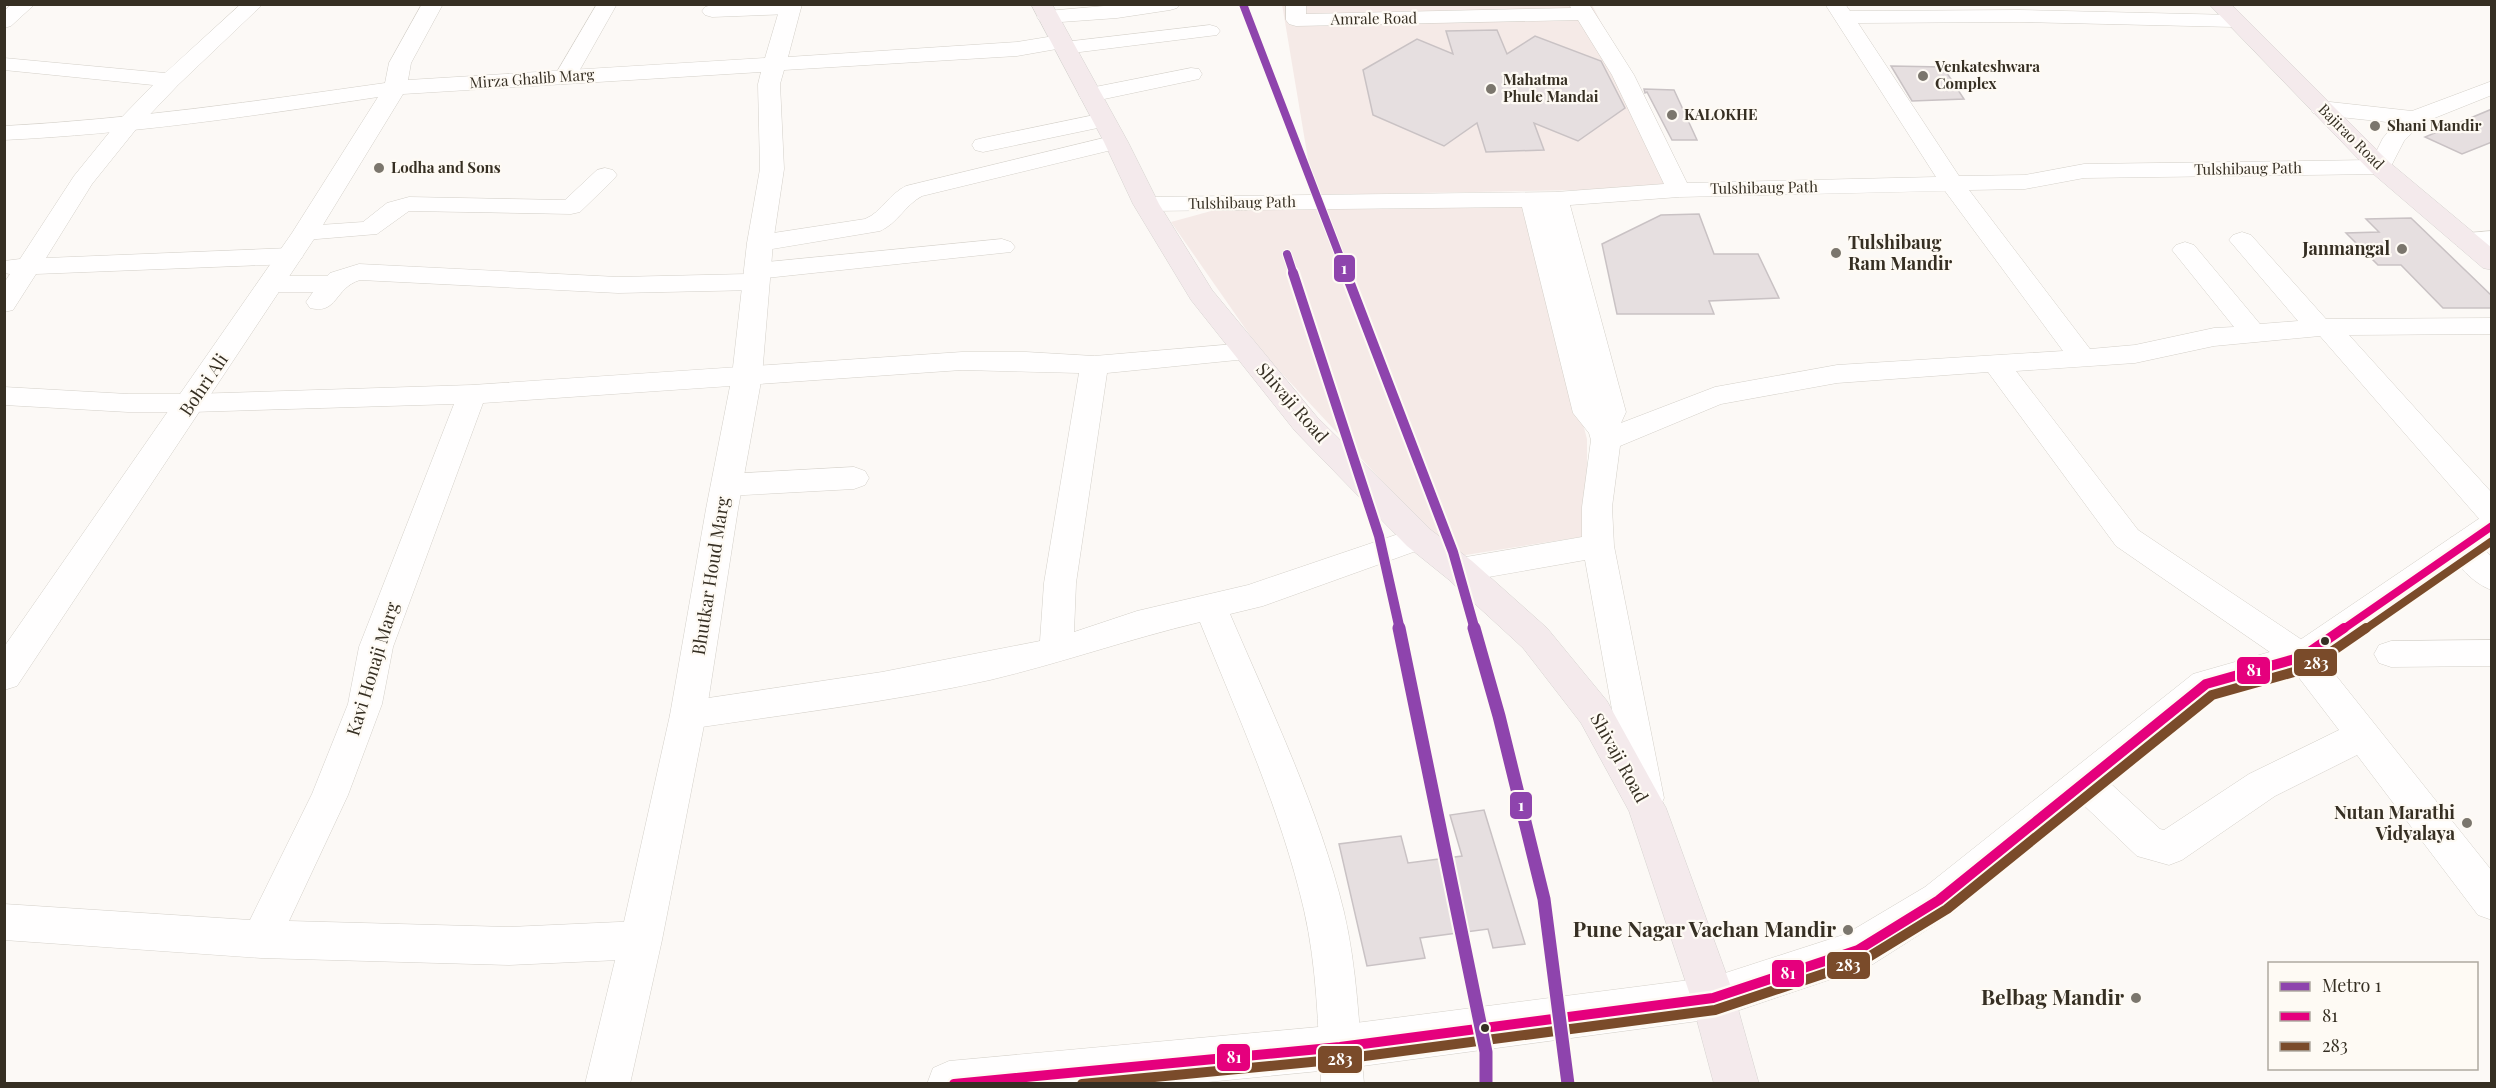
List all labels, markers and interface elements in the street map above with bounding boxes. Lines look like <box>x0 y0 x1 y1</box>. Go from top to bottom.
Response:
street label: Amrale Road <box>1330 7 1418 29</box>
place label: Venkateshwara Complex <box>1934 56 2040 93</box>
street label: Mirza Ghalib Marg <box>469 64 595 92</box>
place label: Mahatma Phule Mandai <box>1503 69 1599 106</box>
marker: Venkateshwara Complex <box>1916 69 1930 83</box>
marker: Mahatma Phule Mandai <box>1484 82 1498 96</box>
street label: Bajirao Road <box>2314 99 2389 174</box>
place label: KALOKHE <box>1684 104 1758 124</box>
marker: KALOKHE <box>1665 108 1679 122</box>
place label: Shani Mandir <box>2387 115 2482 135</box>
marker: Shani Mandir <box>2368 119 2382 133</box>
place label: Lodha and Sons <box>391 157 501 177</box>
street label: Tulshibaug Path <box>2194 157 2302 179</box>
marker: Lodha and Sons <box>372 161 386 175</box>
street label: Tulshibaug Path <box>1710 176 1818 198</box>
street label: Tulshibaug Path <box>1188 191 1296 213</box>
place label: Tulshibaug Ram Mandir <box>1848 230 1953 275</box>
place label: Janmangal <box>2301 236 2390 260</box>
marker: Janmangal <box>2395 242 2409 256</box>
marker: Tulshibaug Ram Mandir <box>1829 246 1843 260</box>
line badge: 1 <box>1333 254 1356 283</box>
text: 1 <box>1341 257 1347 278</box>
street label: Bohri Ali <box>174 349 233 420</box>
street label: Shivaji Road <box>1251 357 1335 448</box>
street label: Bhutkar Houd Marg <box>686 495 734 657</box>
street label: Kavi Honaji Marg <box>340 598 404 739</box>
unlabelled marker <box>2319 635 2331 647</box>
line badge: 283 <box>2293 648 2338 677</box>
text: 283 <box>2304 652 2329 673</box>
line badge: 81 <box>2236 656 2271 685</box>
text: 81 <box>2246 659 2262 680</box>
street label: Shivaji Road <box>1585 709 1655 807</box>
line badge: 1 <box>1509 791 1533 820</box>
text: 1 <box>1518 794 1524 815</box>
place label: Nutan Marathi Vidyalaya <box>2334 800 2456 845</box>
marker: Nutan Marathi Vidyalaya <box>2460 816 2474 830</box>
place label: Pune Nagar Vachan Mandir <box>1573 914 1836 942</box>
marker: Pune Nagar Vachan Mandir <box>1841 923 1855 937</box>
line badge: 283 <box>1826 951 1871 980</box>
text: 283 <box>1836 954 1861 975</box>
line badge: 81 <box>1771 959 1805 988</box>
text: 81 <box>1780 962 1796 983</box>
legend <box>2268 962 2478 1070</box>
text: Metro 1 <box>2322 973 2382 997</box>
place label: Belbag Mandir <box>1981 982 2124 1010</box>
marker: Belbag Mandir <box>2129 991 2143 1005</box>
text: 81 <box>2322 1003 2338 1027</box>
unlabelled marker <box>1479 1022 1491 1034</box>
text: 283 <box>2322 1033 2348 1057</box>
line badge: 81 <box>1216 1043 1251 1072</box>
line badge: 283 <box>1317 1045 1363 1074</box>
text: 81 <box>1226 1046 1242 1067</box>
text: 283 <box>1328 1048 1353 1069</box>

